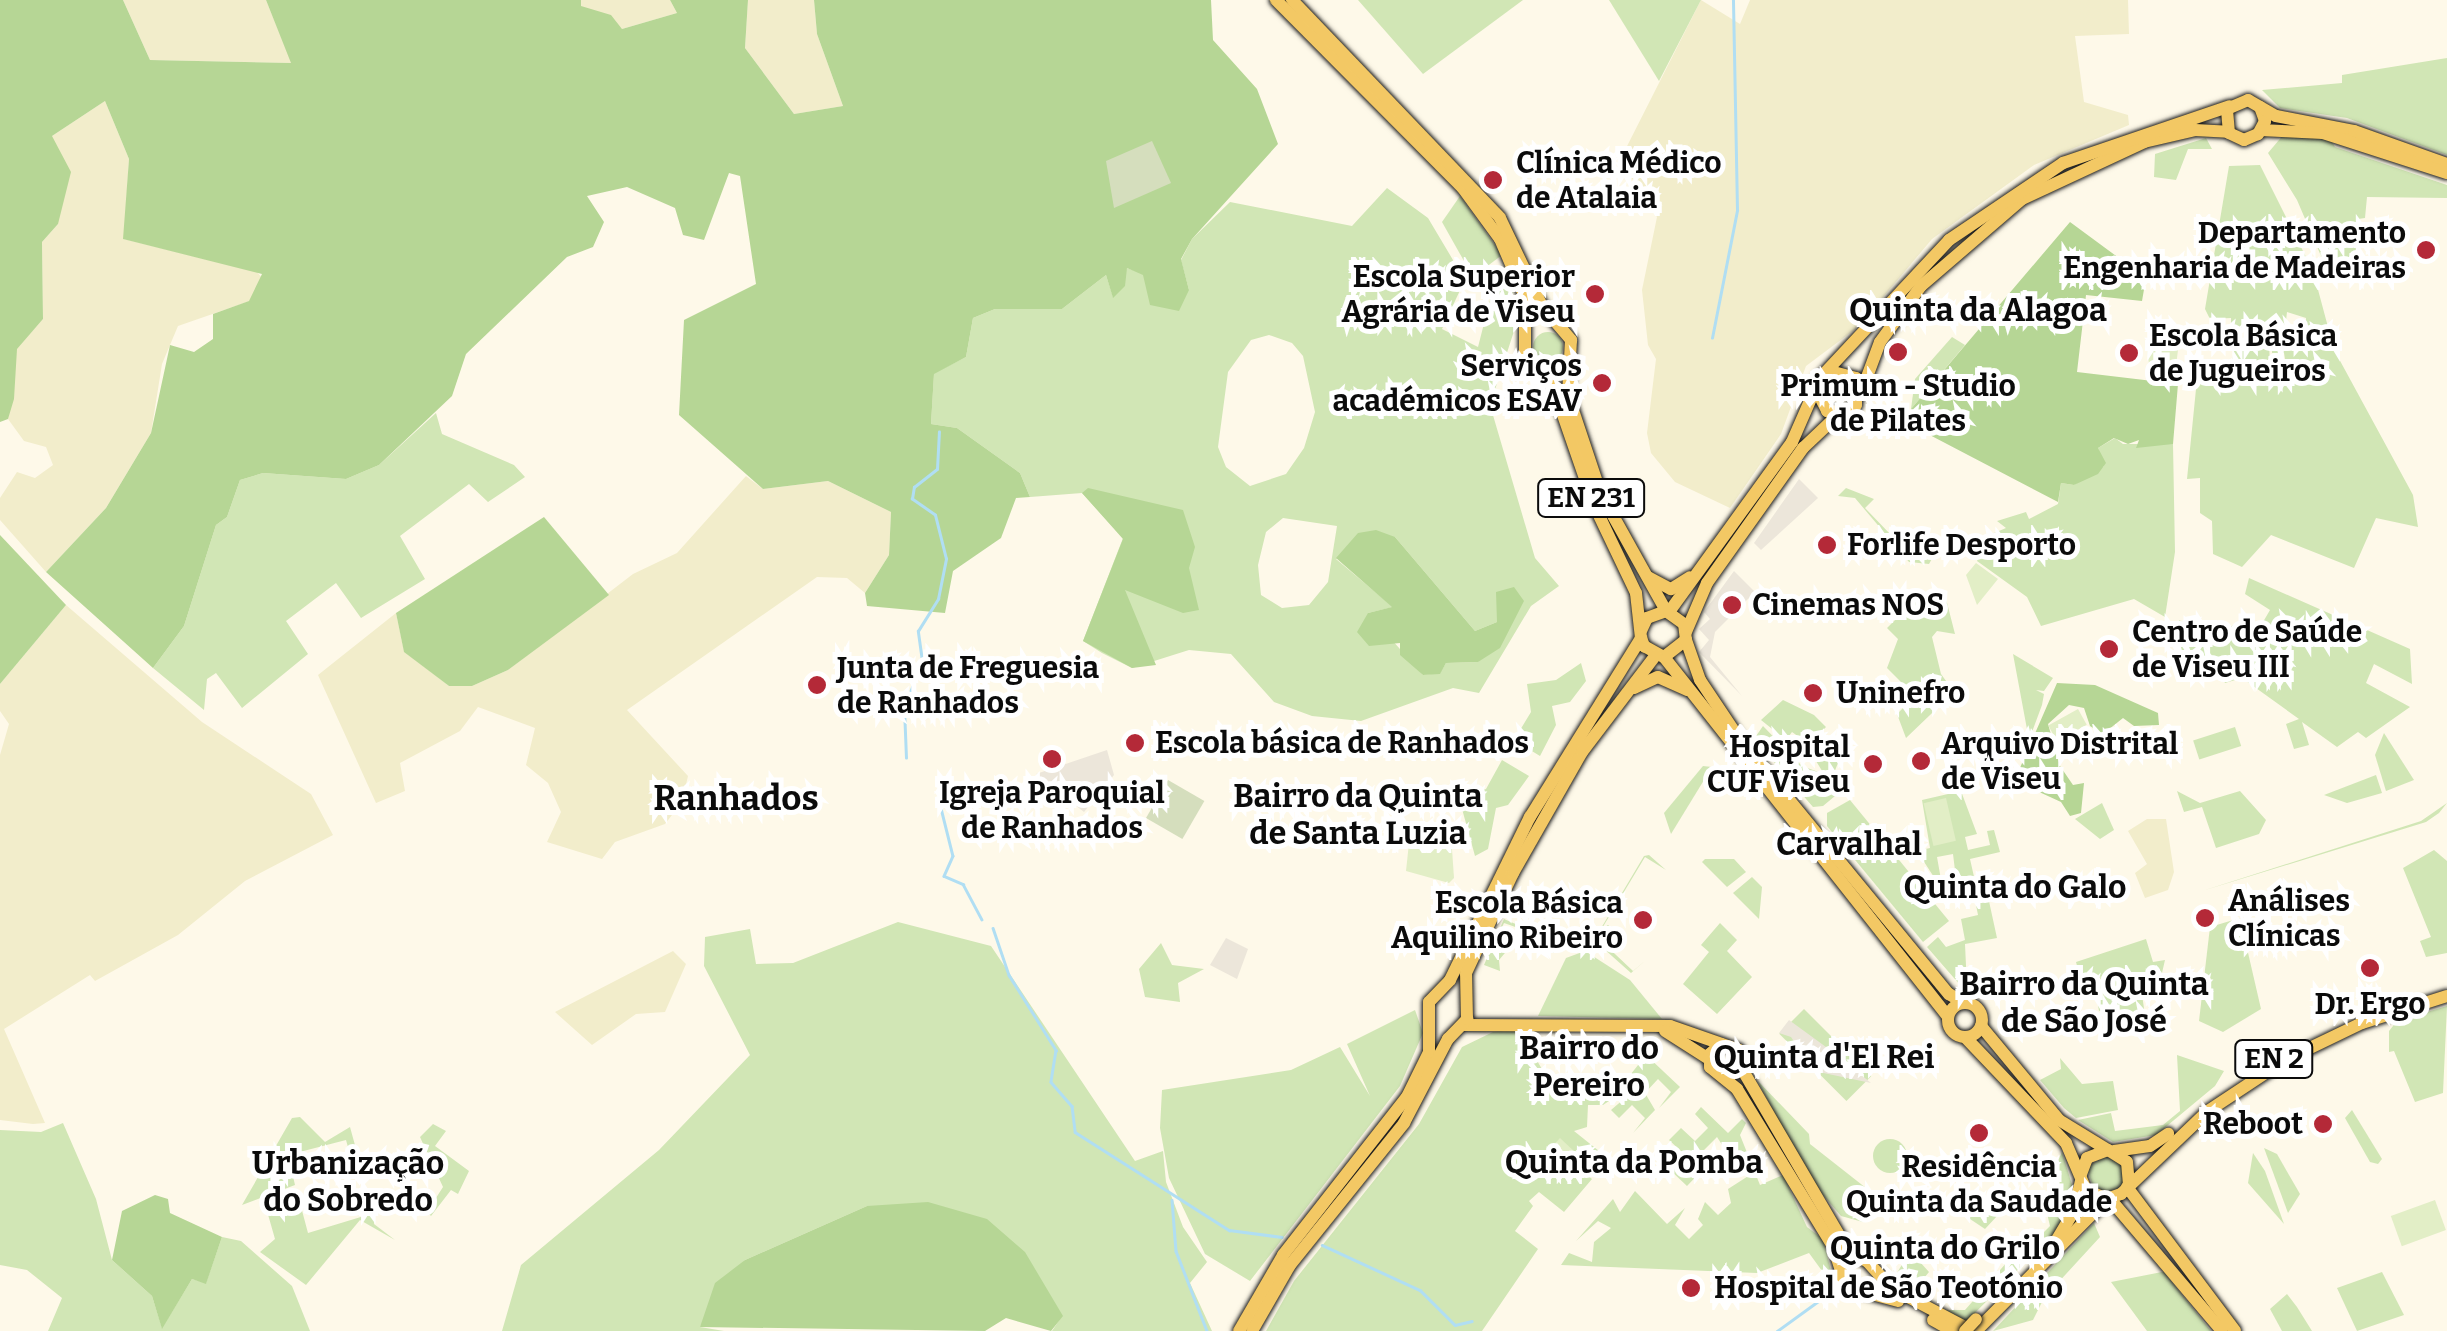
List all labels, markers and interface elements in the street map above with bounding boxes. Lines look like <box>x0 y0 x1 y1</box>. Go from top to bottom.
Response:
place label: Clínica Médico de Atalaia <box>1516 145 1722 216</box>
marker: Clínica Médico de Atalaia <box>1480 167 1506 193</box>
place label: Departamento Engenharia de Madeiras <box>2063 215 2406 286</box>
marker: Departamento Engenharia de Madeiras <box>2415 239 2437 261</box>
place label: Escola Superior Agrária de Viseu <box>1342 259 1575 330</box>
marker: Escola Superior Agrária de Viseu <box>1584 283 1606 305</box>
district label: Quinta da Alagoa <box>1849 291 2107 329</box>
place label: Escola Básica de Jugueiros <box>2149 318 2337 388</box>
marker: Primum - Studio de Pilates <box>1887 341 1909 363</box>
marker: Escola Básica de Jugueiros <box>2118 342 2140 364</box>
place label: Serviços académicos ESAV <box>1333 348 1582 418</box>
place label: Primum - Studio de Pilates <box>1780 368 2016 438</box>
marker: Serviços académicos ESAV <box>1591 372 1613 394</box>
road number: EN 231 <box>1536 475 1646 521</box>
place label: Forlife Desporto <box>1847 527 2076 563</box>
marker: Forlife Desporto <box>1816 534 1838 556</box>
place label: Cinemas NOS <box>1752 587 1944 623</box>
marker: Cinemas NOS <box>1721 594 1743 616</box>
place label: Centro de Saúde de Viseu III <box>2132 614 2362 684</box>
marker: Centro de Saúde de Viseu III <box>2096 636 2122 662</box>
place label: Junta de Freguesia de Ranhados <box>837 650 1099 720</box>
marker: Junta de Freguesia de Ranhados <box>806 674 828 696</box>
place label: Uninefro <box>1836 675 1965 711</box>
marker: Uninefro <box>1800 680 1826 706</box>
place label: Escola básica de Ranhados <box>1155 725 1529 761</box>
place label: Arquivo Distrital de Viseu <box>1941 726 2178 796</box>
place label: Hospital CUF Viseu <box>1707 729 1850 800</box>
marker: Escola básica de Ranhados <box>1124 732 1146 754</box>
marker: Igreja Paroquial de Ranhados <box>1041 748 1063 770</box>
marker: Arquivo Distrital de Viseu <box>1910 750 1932 772</box>
marker: Hospital CUF Viseu <box>1860 751 1886 777</box>
place label: Igreja Paroquial de Ranhados <box>939 775 1165 846</box>
district label: Ranhados <box>653 777 819 819</box>
district label: Bairro da Quinta de Santa Luzia <box>1233 778 1483 853</box>
district label: Carvalhal <box>1776 825 1922 863</box>
district label: Quinta do Galo <box>1903 868 2127 906</box>
place label: Análises Clínicas <box>2228 883 2350 954</box>
place label: Escola Básica Aquilino Ribeiro <box>1391 885 1623 956</box>
marker: Análises Clínicas <box>2192 905 2218 931</box>
marker: Escola Básica Aquilino Ribeiro <box>1632 909 1654 931</box>
marker: Dr. Ergo <box>2357 955 2383 981</box>
district label: Bairro da Quinta de São José <box>1959 966 2209 1041</box>
place label: Dr. Ergo <box>2315 986 2425 1022</box>
district label: Bairro do Pereiro <box>1519 1030 1659 1105</box>
road number: EN 2 <box>2234 1036 2314 1082</box>
district label: Quinta d'El Rei <box>1714 1038 1934 1076</box>
place label: Reboot <box>2203 1106 2303 1142</box>
marker: Reboot <box>2312 1113 2334 1135</box>
marker: Residência Quinta da Saudade <box>1968 1122 1990 1144</box>
district label: Quinta da Pomba <box>1505 1143 1763 1181</box>
district label: Urbanização do Sobredo <box>252 1145 444 1220</box>
place label: Residência Quinta da Saudade <box>1846 1149 2112 1220</box>
district label: Quinta do Grilo <box>1830 1229 2060 1267</box>
place label: Hospital de São Teotónio <box>1714 1270 2063 1306</box>
marker: Hospital de São Teotónio <box>1678 1275 1704 1301</box>

